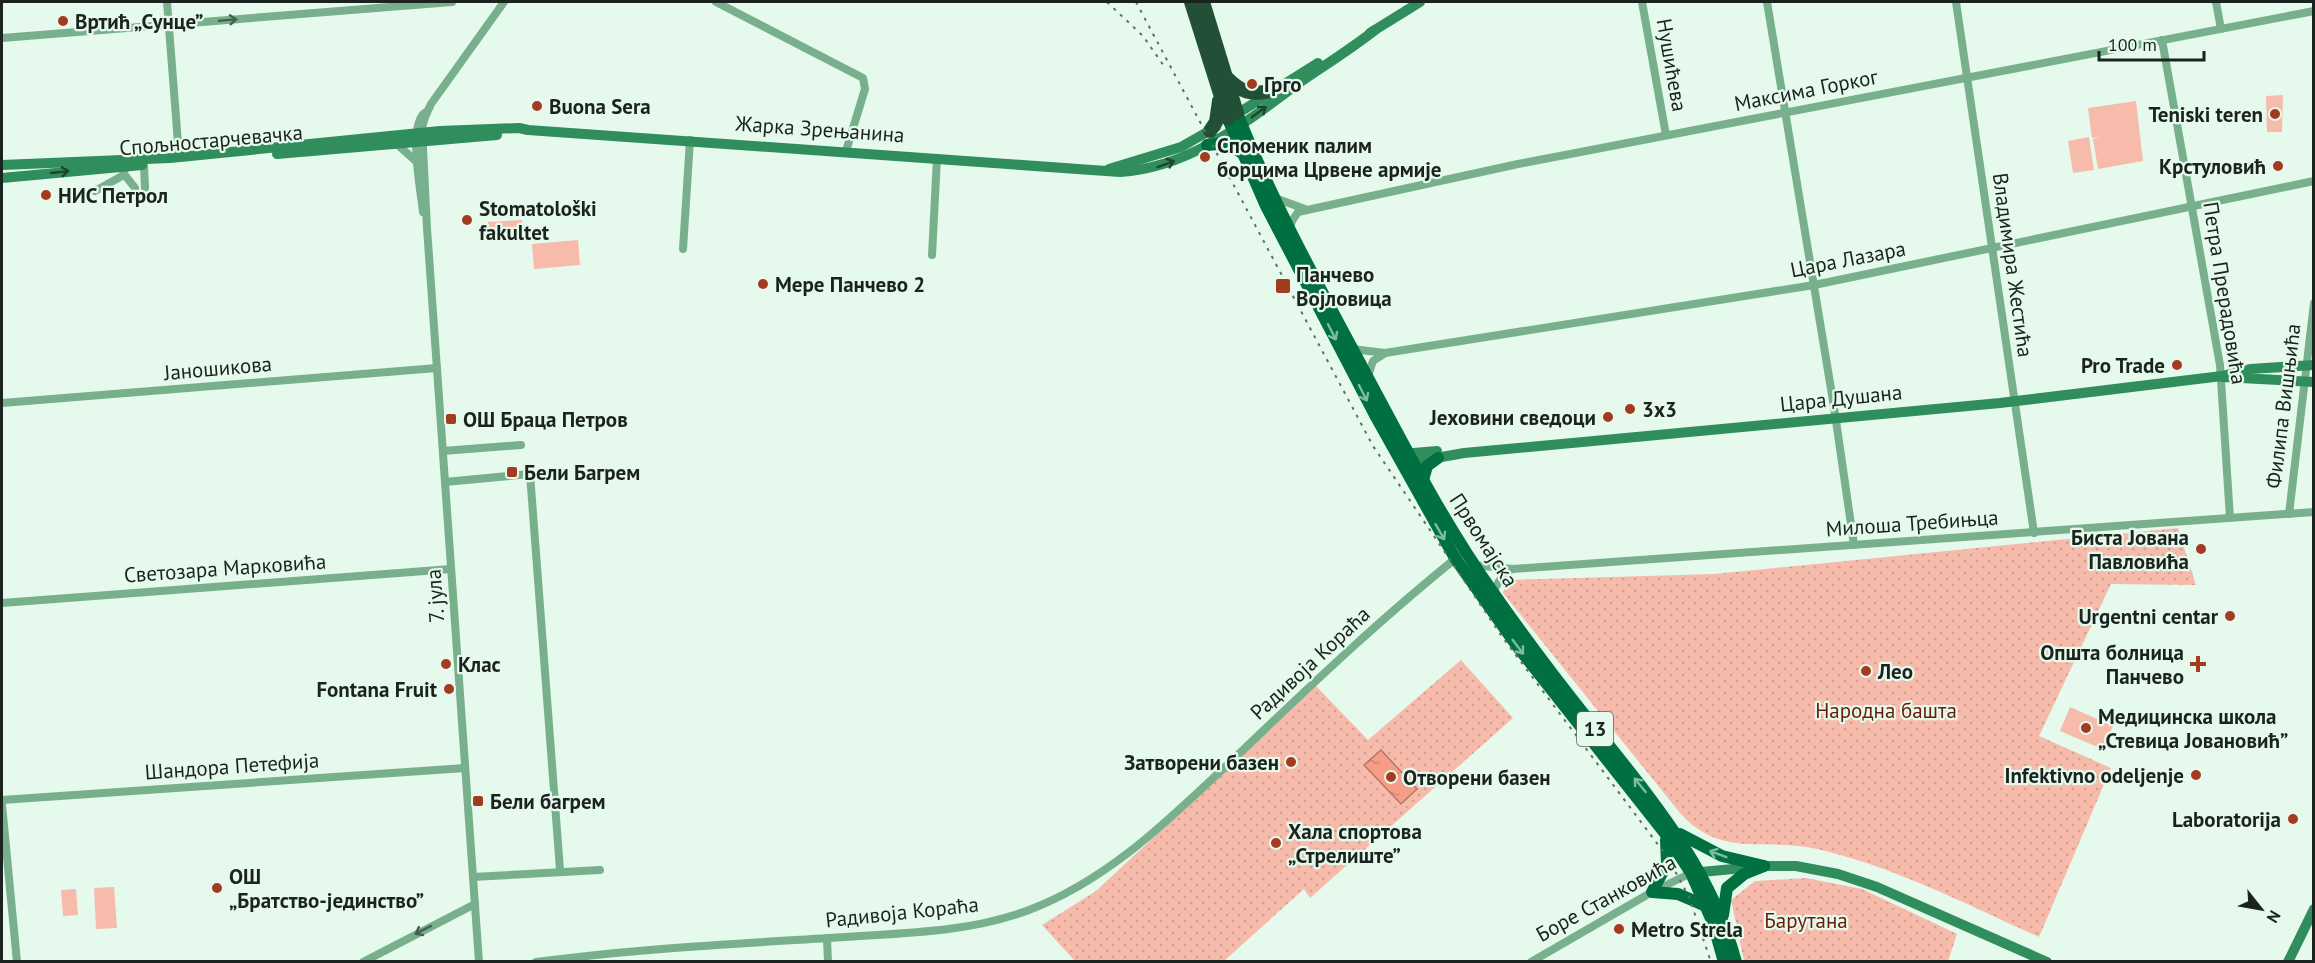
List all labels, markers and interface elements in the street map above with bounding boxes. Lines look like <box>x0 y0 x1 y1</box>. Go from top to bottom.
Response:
place label: Вртић „Сунце” <box>75 8 203 35</box>
marker: Вртић „Сунце” <box>56 14 70 28</box>
one-way arrow <box>217 14 237 25</box>
street label: Нушићева <box>1651 16 1693 114</box>
scale bar <box>2099 24 2204 62</box>
text: 100 m <box>2108 33 2157 56</box>
street label: Максима Горког <box>1732 63 1880 117</box>
place label: Грго <box>1264 71 1301 98</box>
marker: Грго <box>1245 77 1259 91</box>
place label: Buona Sera <box>549 93 651 120</box>
marker: Buona Sera <box>530 99 544 113</box>
place label: Teniski teren <box>2148 101 2263 128</box>
one-way arrow <box>1251 106 1267 118</box>
marker: Teniski teren <box>2268 107 2282 121</box>
street label: Жарка Зрењанина <box>734 110 905 148</box>
street label: Спољностарчевачка <box>118 119 304 161</box>
place label: Споменик палим борцима Црвене армије <box>1217 132 1441 183</box>
marker: Споменик палим борцима Црвене армије <box>1198 150 1212 164</box>
place label: Крстуловић <box>2159 153 2266 180</box>
one-way arrow <box>1156 158 1174 169</box>
marker: Крстуловић <box>2271 159 2285 173</box>
one-way arrow <box>49 166 69 177</box>
street label: Владимира Жестића <box>1987 171 2039 359</box>
place label: НИС Петрол <box>58 182 168 209</box>
marker: НИС Петрол <box>39 188 53 202</box>
place label: Stomatološki fakultet <box>479 195 597 246</box>
street label: Петра Прерадовића <box>2197 200 2253 386</box>
marker: Stomatološki fakultet <box>460 213 474 227</box>
street label: Цара Лазара <box>1788 235 1908 283</box>
place label: Панчево Војловица <box>1296 261 1392 312</box>
place label: Мере Панчево 2 <box>775 271 925 298</box>
marker: Мере Панчево 2 <box>756 277 770 291</box>
marker: Панчево Војловица <box>1274 277 1292 295</box>
street label: Филипа Вишњића <box>2259 322 2307 490</box>
one-way arrow <box>1327 323 1338 341</box>
street label: Јаношикова <box>162 350 273 386</box>
place label: Pro Trade <box>2081 352 2165 379</box>
marker: Pro Trade <box>2170 358 2184 372</box>
street label: Цара Душана <box>1779 378 1903 418</box>
one-way arrow <box>1358 384 1370 402</box>
place label: 3x3 <box>1642 396 1677 423</box>
marker: 3x3 <box>1623 402 1637 416</box>
place label: Јеховини сведоци <box>1429 404 1596 431</box>
place label: ОШ Браца Петров <box>463 406 628 433</box>
marker: Јеховини сведоци <box>1601 410 1615 424</box>
marker: ОШ Браца Петров <box>444 412 458 426</box>
place label: Бели Багрем <box>524 459 640 486</box>
marker: Бели Багрем <box>505 465 519 479</box>
street label: Првомајска <box>1444 488 1524 592</box>
street label: Милоша Требињца <box>1825 504 1999 542</box>
one-way arrow <box>1434 523 1446 540</box>
place label: Биста Јована Павловића <box>2071 524 2189 575</box>
marker: Биста Јована Павловића <box>2194 542 2208 556</box>
street label: Светозара Марковића <box>123 547 327 589</box>
street label: 7. јула <box>420 568 450 624</box>
street label: Радивоја Кораћа <box>1244 601 1376 725</box>
place label: Urgentni centar <box>2078 603 2219 630</box>
marker: Urgentni centar <box>2223 609 2237 623</box>
one-way arrow <box>1512 638 1524 654</box>
place label: Општа болница Панчево <box>2040 639 2184 690</box>
place label: Клас <box>458 651 501 678</box>
marker: Општа болница Панчево <box>2189 655 2207 673</box>
marker: Клас <box>439 657 453 671</box>
place label: Лео <box>1877 658 1913 685</box>
marker: Лео <box>1859 664 1873 678</box>
place label: Fontana Fruit <box>316 676 438 703</box>
marker: Fontana Fruit <box>442 682 456 696</box>
park label: Народна башта <box>1815 697 1957 724</box>
place label: Медицинска школа „Стевица Јовановић” <box>2098 703 2288 754</box>
road number: 13 <box>1577 712 1613 746</box>
marker: Медицинска школа „Стевица Јовановић” <box>2079 721 2093 735</box>
street label: Шандора Петефија <box>144 746 320 786</box>
place label: Затворени базен <box>1124 749 1279 776</box>
marker: Затворени базен <box>1284 755 1298 769</box>
place label: Infektivno odeljenje <box>2004 762 2184 789</box>
place label: Отворени базен <box>1403 764 1551 791</box>
marker: Infektivno odeljenje <box>2189 768 2203 782</box>
marker: Отворени базен <box>1384 770 1398 784</box>
one-way arrow <box>1634 778 1647 794</box>
place label: Бели багрем <box>490 788 606 815</box>
marker: Бели багрем <box>471 794 485 808</box>
place label: Laboratorija <box>2172 806 2281 833</box>
marker: Laboratorija <box>2286 812 2300 826</box>
place label: Хала спортова „Стрелиште” <box>1288 818 1422 869</box>
marker: Хала спортова „Стрелиште” <box>1269 836 1283 850</box>
street label: Боре Станковића <box>1531 848 1681 948</box>
one-way arrow <box>1709 848 1728 859</box>
place label: ОШ „Братство-јединство” <box>229 863 424 914</box>
north arrow <box>2231 879 2291 939</box>
marker: ОШ „Братство-јединство” <box>210 881 224 895</box>
street label: Радивоја Кораћа <box>824 891 980 933</box>
park label: Барутана <box>1764 907 1848 934</box>
text: N <box>2263 907 2285 926</box>
place label: Metro Strela <box>1631 916 1743 943</box>
marker: Metro Strela <box>1612 922 1626 936</box>
one-way arrow <box>414 925 432 937</box>

